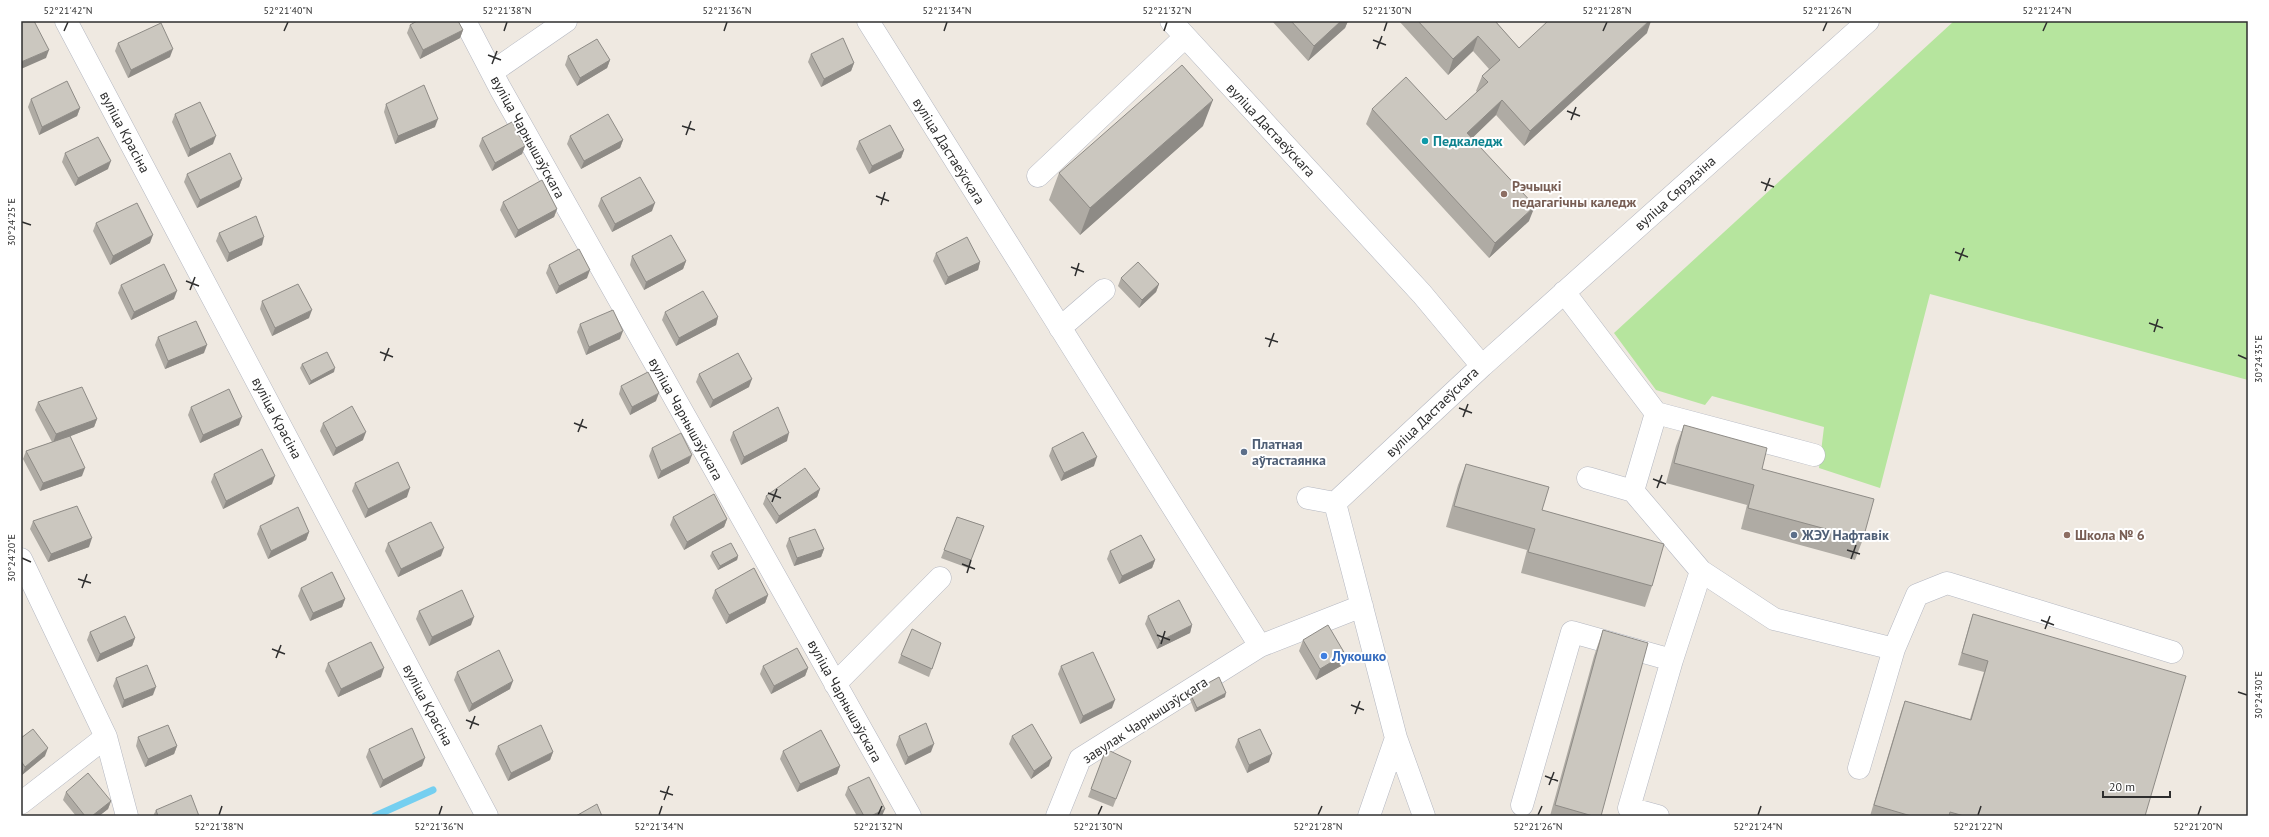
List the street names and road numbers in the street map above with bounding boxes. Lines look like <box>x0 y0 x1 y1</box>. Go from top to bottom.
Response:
street label: вуліца Чарнышэўскага <box>487 73 569 201</box>
street label: вуліца Дастаеўскага <box>1223 79 1319 181</box>
street label: вуліца Красіна <box>96 88 154 176</box>
street label: вуліца Дастаеўскага <box>909 94 989 208</box>
street label: вуліца Сярэдзіна <box>1631 152 1719 234</box>
street label: вуліца Чарнышэўскага <box>645 355 727 483</box>
street label: вуліца Дастаеўскага <box>1382 363 1482 461</box>
street label: вуліца Красіна <box>248 374 306 462</box>
street label: вуліца Чарнышэўскага <box>804 637 886 765</box>
street label: вуліца Красіна <box>399 661 457 749</box>
street label: завулак Чарнышэўскага <box>1079 673 1211 767</box>

